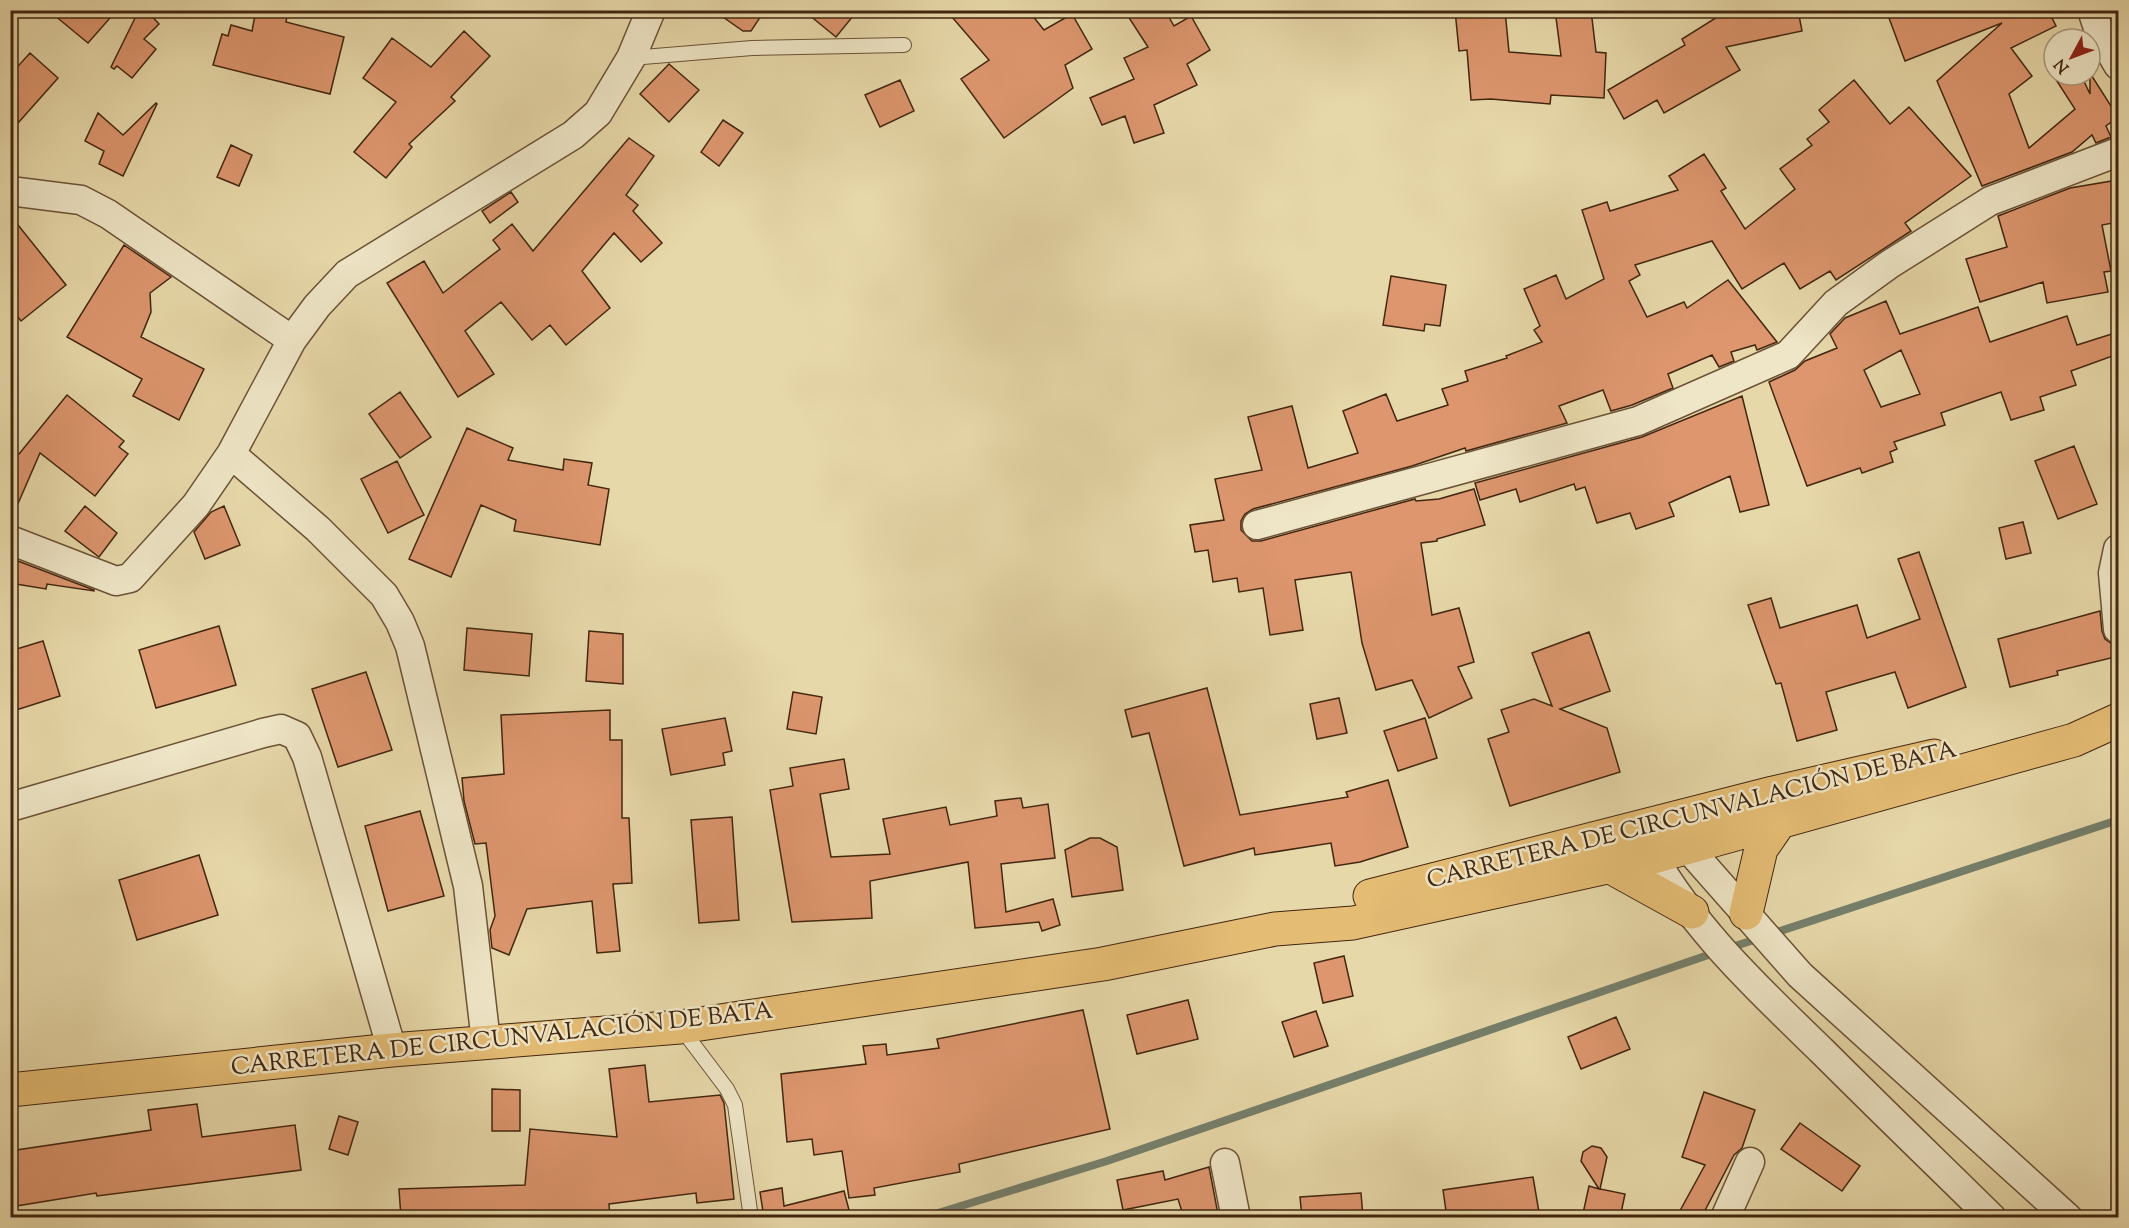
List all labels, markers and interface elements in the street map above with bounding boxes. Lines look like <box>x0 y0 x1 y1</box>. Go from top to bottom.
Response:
north arrow <box>2042 27 2102 87</box>
text: N <box>2050 53 2075 78</box>
street label: CARRETERA DE CIRCUNVALACIÓN DE BATA <box>1424 733 1961 898</box>
street label: CARRETERA DE CIRCUNVALACIÓN DE BATA <box>229 995 775 1085</box>

